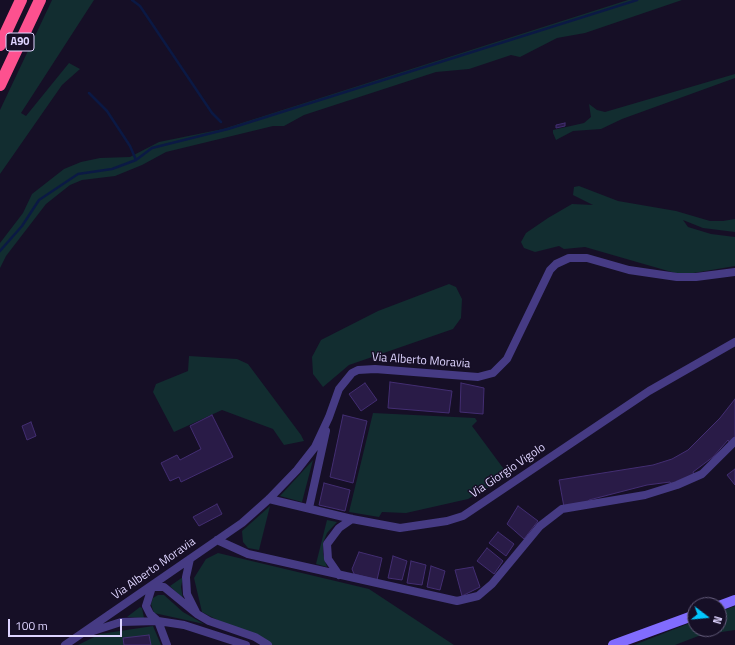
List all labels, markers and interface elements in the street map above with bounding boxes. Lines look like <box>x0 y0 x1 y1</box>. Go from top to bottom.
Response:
road number: A90 <box>6 33 34 51</box>
street label: Via Alberto Moravia <box>371 350 471 372</box>
street label: Via Giorgio Vigolo <box>468 441 548 501</box>
street label: Via Alberto Moravia <box>109 535 199 603</box>
north arrow <box>687 597 727 637</box>
scale bar <box>10 611 124 637</box>
text: N <box>709 614 726 626</box>
text: 100 m <box>15 616 48 635</box>

